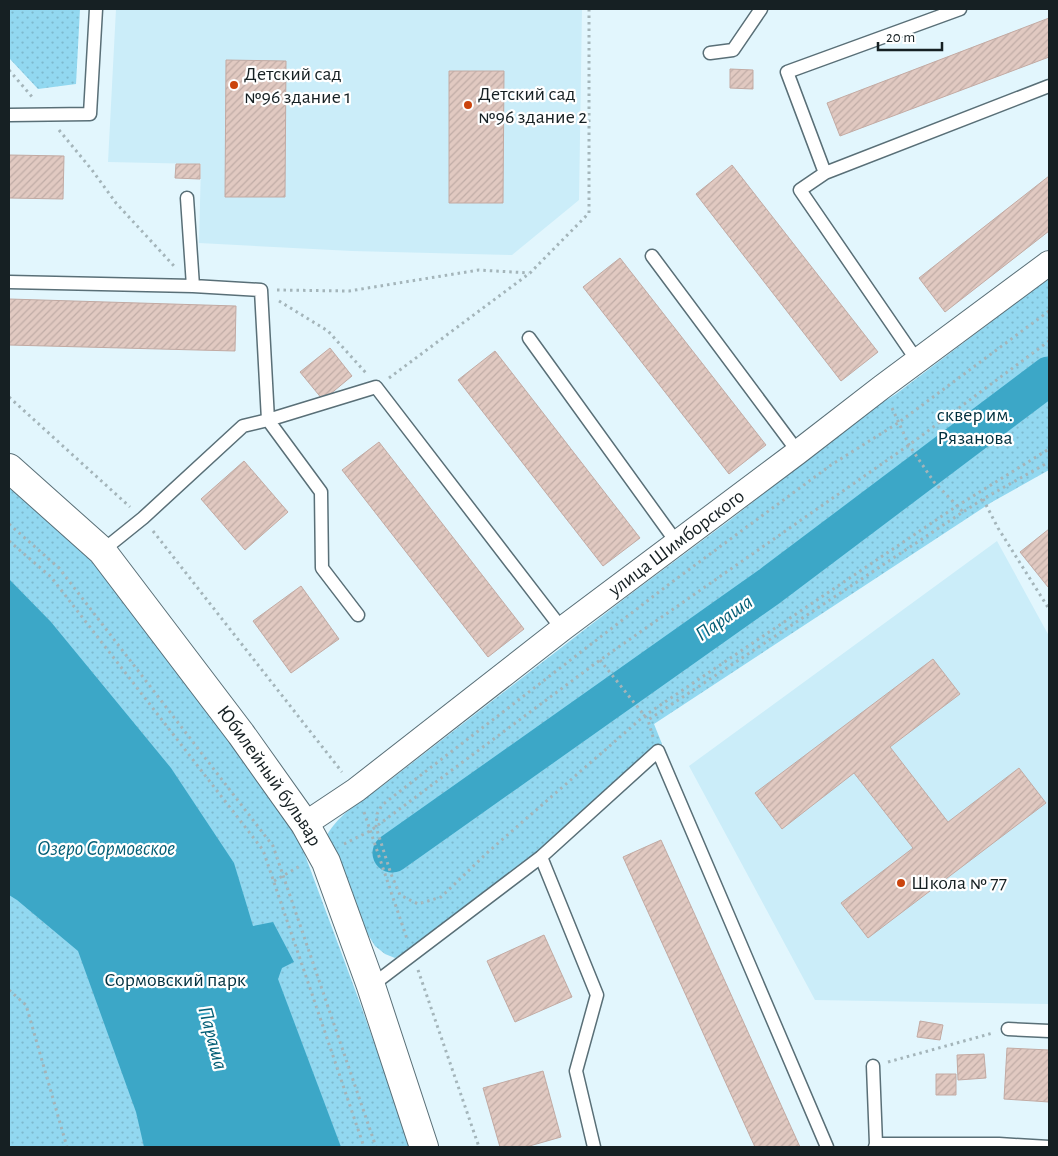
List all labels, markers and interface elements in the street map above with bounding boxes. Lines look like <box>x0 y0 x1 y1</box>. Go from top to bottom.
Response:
scale bar <box>878 20 942 52</box>
text: 20 m <box>886 30 915 45</box>
place label: Детский сад №96 здание 1 <box>244 64 351 107</box>
marker: Детский сад №96 здание 1 <box>228 79 240 91</box>
place label: Детский сад №96 здание 2 <box>478 84 587 127</box>
marker: Детский сад №96 здание 2 <box>462 99 474 111</box>
park label: сквер им. Рязанова <box>937 405 1013 448</box>
street label: улица Шимборского <box>604 486 748 601</box>
water label: Параша <box>692 591 757 646</box>
street label: Юбилейный бульвар <box>213 702 325 850</box>
water label: Озеро Сормовское <box>37 838 175 860</box>
place label: Школа № 77 <box>911 873 1007 893</box>
marker: Школа № 77 <box>895 877 907 889</box>
park label: Сормовский парк <box>104 970 246 990</box>
water label: Параша <box>194 1004 231 1072</box>

